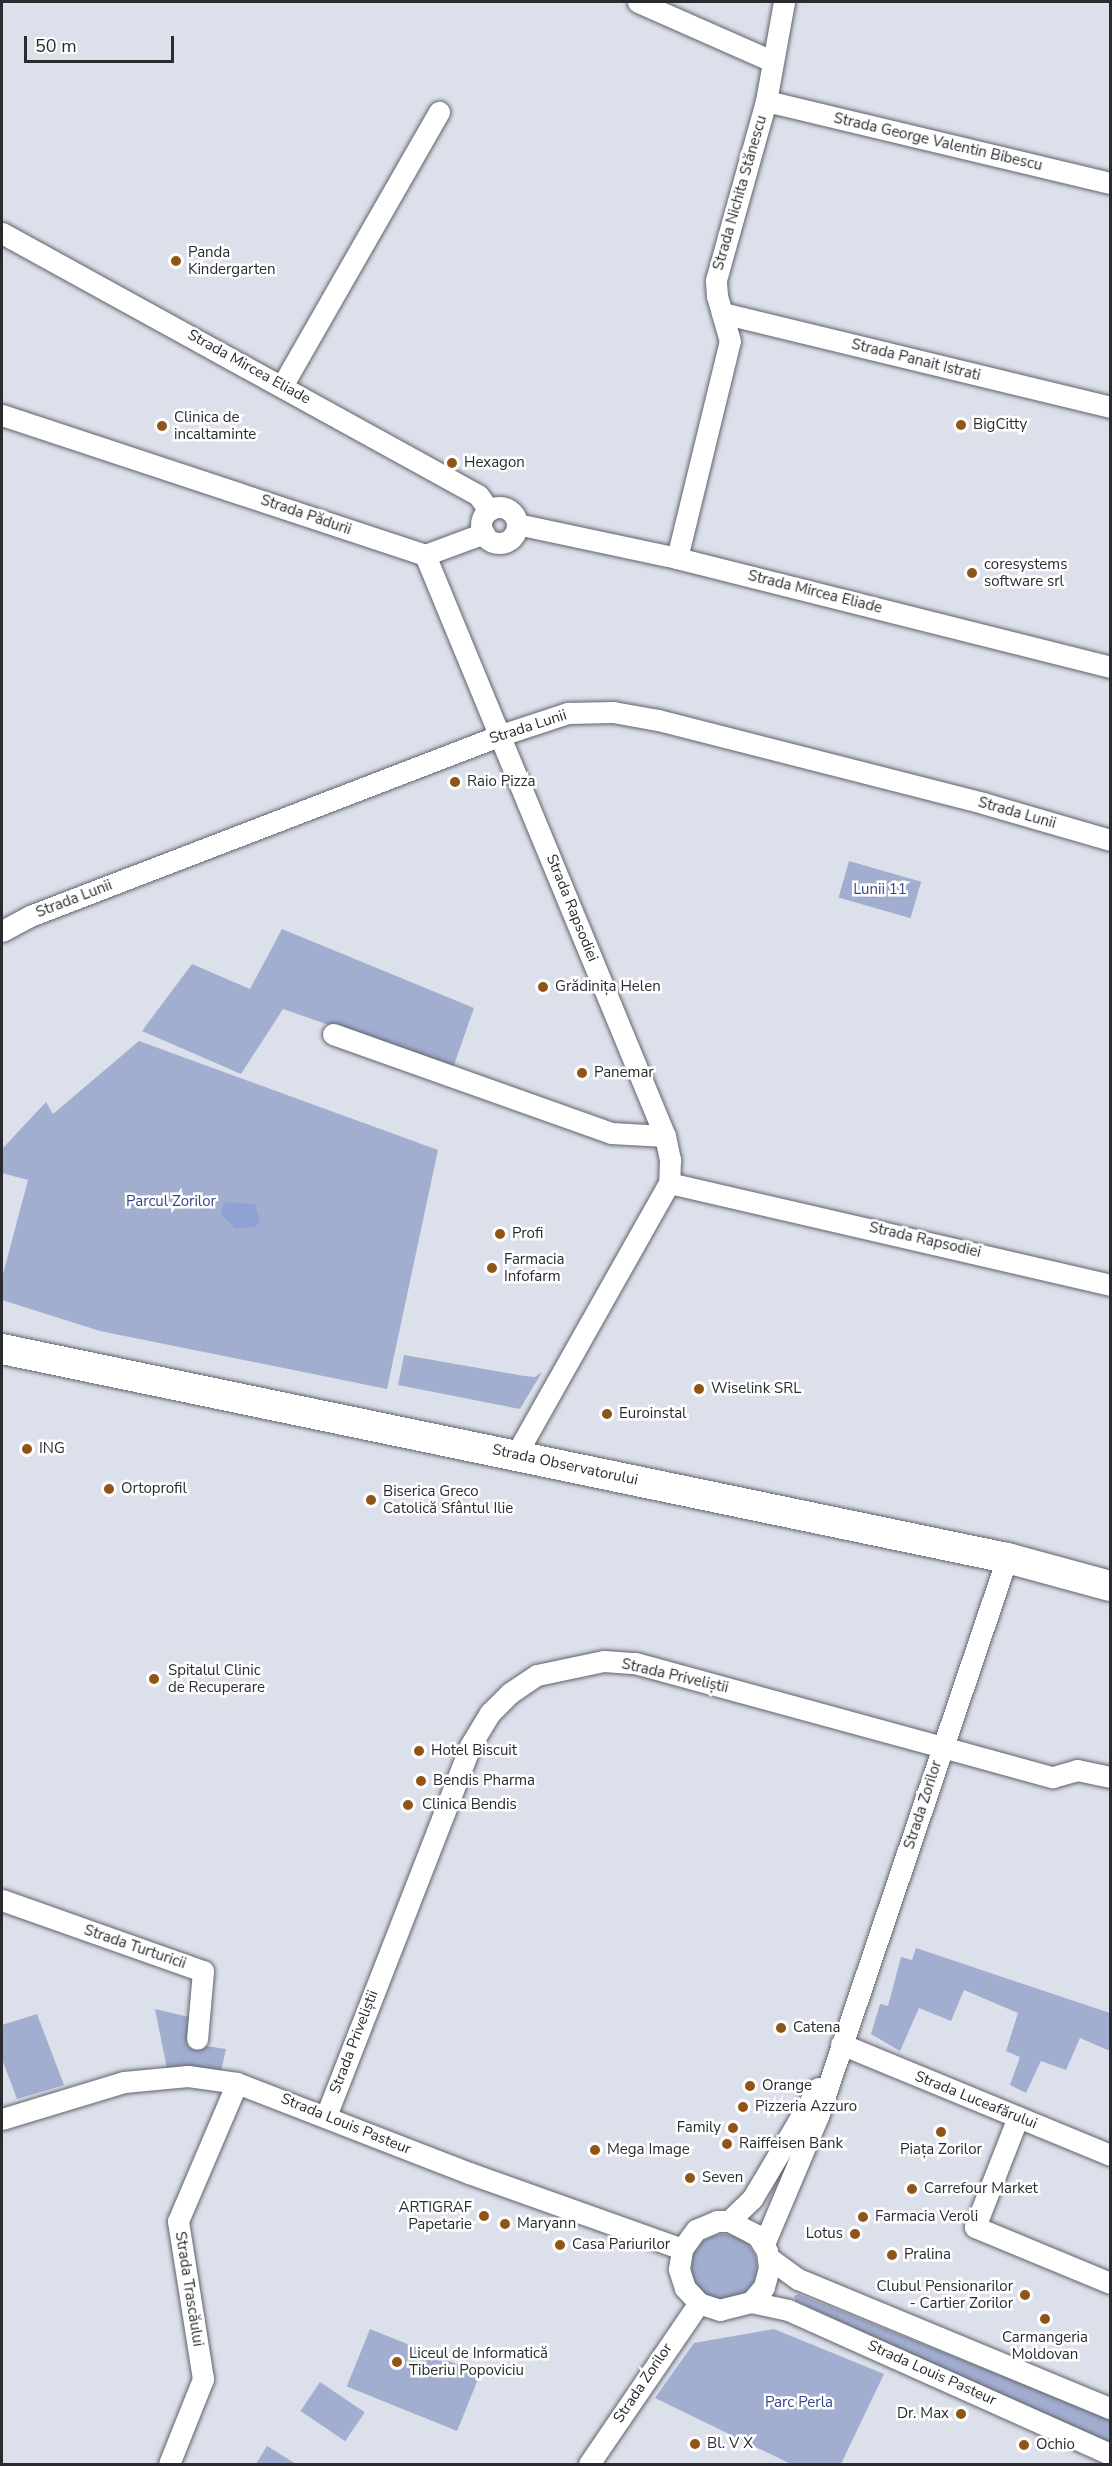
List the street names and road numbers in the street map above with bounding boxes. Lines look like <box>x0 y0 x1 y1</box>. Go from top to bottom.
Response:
street label: Strada George Valentin Bibescu <box>832 109 1044 175</box>
street label: Strada Nichita Stănescu <box>709 113 771 273</box>
street label: Strada Mircea Eliade <box>184 326 314 408</box>
street label: Strada Panait Istrati <box>849 335 983 385</box>
street label: Strada Pădurii <box>258 491 354 539</box>
street label: Strada Mircea Eliade <box>746 567 884 617</box>
street label: Strada Lunii <box>487 706 569 748</box>
street label: Strada Lunii <box>976 793 1058 833</box>
street label: Strada Rapsodiei <box>542 852 602 964</box>
street label: Strada Lunii <box>33 876 115 922</box>
street label: Strada Rapsodiei <box>867 1218 983 1262</box>
street label: Strada Observatorului <box>490 1441 640 1489</box>
street label: Strada Priveliștii <box>620 1655 730 1697</box>
street label: Strada Zorilor <box>900 1758 946 1852</box>
street label: Strada Turturicii <box>82 1921 188 1973</box>
street label: Strada Priveliștii <box>326 1988 382 2096</box>
street label: Strada Luceafărului <box>912 2067 1040 2133</box>
street label: Strada Louis Pasteur <box>278 2090 414 2158</box>
street label: Strada Trascăului <box>171 2230 207 2348</box>
street label: Strada Louis Pasteur <box>865 2337 999 2409</box>
street label: Strada Zorilor <box>610 2340 676 2426</box>

